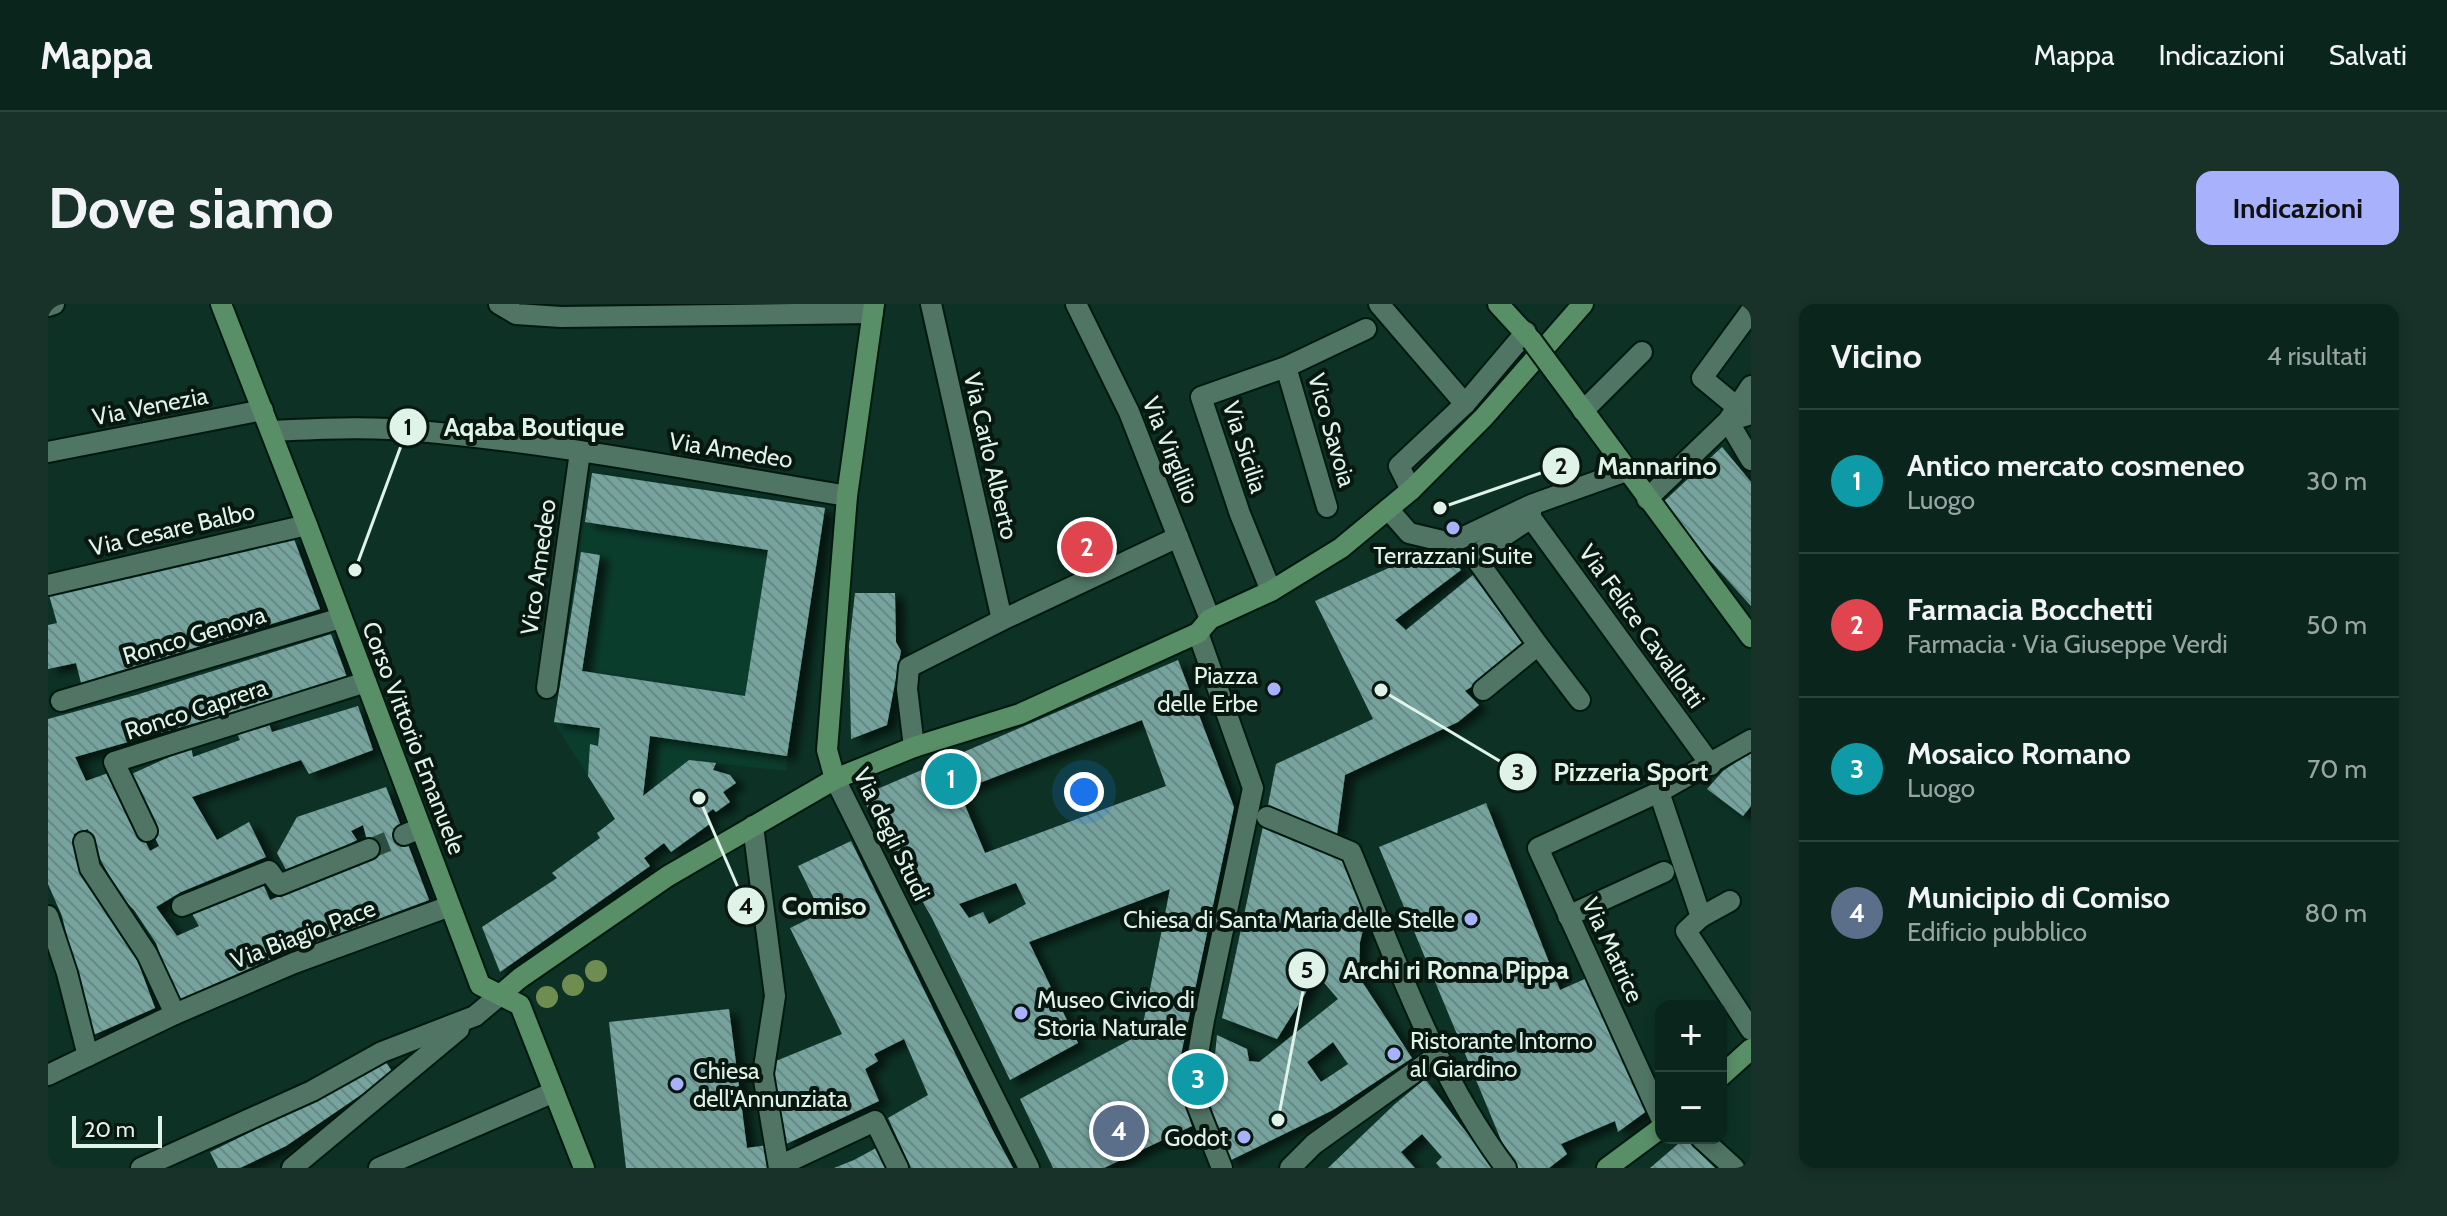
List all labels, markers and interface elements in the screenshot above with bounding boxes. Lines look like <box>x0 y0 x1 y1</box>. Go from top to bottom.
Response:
text: Mappa <box>40 32 153 79</box>
text: Mappa <box>2034 38 2114 72</box>
text: Indicazioni <box>2158 38 2285 72</box>
text: Salvati <box>2329 38 2407 72</box>
button: Indicazioni <box>2196 171 2399 245</box>
text: Dove siamo <box>48 174 334 242</box>
text: Vicino <box>1831 335 1922 377</box>
text: 4 risultati <box>2267 340 2367 372</box>
street label: Via Carlo Alberto <box>958 370 1024 542</box>
street label: Vico Savoia <box>1302 370 1362 491</box>
street label: Via Venezia <box>90 381 211 431</box>
street label: Via Virglilio <box>1136 392 1206 508</box>
street label: Via Sicilia <box>1217 397 1274 497</box>
callout: Aqaba Boutique <box>388 402 640 452</box>
text: Aqaba Boutique <box>444 411 624 443</box>
text: 1 <box>404 412 412 441</box>
street label: Via Amedeo <box>667 426 795 474</box>
callout: Mannarino <box>1541 441 1733 491</box>
text: Antico mercato cosmeneo <box>1907 447 2245 484</box>
text: Mannarino <box>1597 450 1717 482</box>
text: 2 <box>1555 451 1567 480</box>
text: 1 <box>1852 465 1862 497</box>
text: 30 m <box>2306 465 2367 497</box>
text: Luogo <box>1907 484 1975 516</box>
street label: Via Cesare Balbo <box>86 496 258 562</box>
street label: Vico Amedeo <box>514 497 562 637</box>
pin: 2 <box>1061 517 1113 577</box>
marker: Terrazzani Suite <box>1444 519 1462 537</box>
street label: Via Felice Cavallotti <box>1573 539 1711 713</box>
place label: Terrazzani Suite <box>1373 541 1533 570</box>
text: Farmacia Bocchetti <box>1907 591 2153 628</box>
street label: Ronco Genova <box>119 599 269 670</box>
text: 2 <box>1850 609 1864 641</box>
text: 50 m <box>2306 609 2367 641</box>
street label: Corso Vittorio Emanuele <box>356 618 472 858</box>
text: Farmacia · Via Giuseppe Verdi <box>1907 628 2228 660</box>
place label: Piazza delle Erbe <box>1157 661 1258 718</box>
street label: Ronco Caprera <box>121 672 271 746</box>
marker: Piazza delle Erbe <box>1265 680 1283 698</box>
text: Mosaico Romano <box>1907 735 2131 772</box>
callout: Pizzeria Sport <box>1498 747 1725 797</box>
pin: 1 <box>925 749 977 809</box>
text: 3 <box>1850 753 1864 785</box>
text: 70 m <box>2307 753 2367 785</box>
text: Pizzeria Sport <box>1553 756 1709 788</box>
text: 3 <box>1512 757 1524 786</box>
street label: Via degli Studi <box>847 763 937 905</box>
your location <box>1064 772 1104 812</box>
text: Luogo <box>1907 772 1975 804</box>
text: Municipio di Comiso <box>1907 879 2170 916</box>
callout: Comiso <box>726 881 883 931</box>
text: Comiso <box>781 890 867 922</box>
text: 4 <box>739 891 753 920</box>
street label: Via Biagio Pace <box>227 893 379 975</box>
street label: Via Matrice <box>1576 893 1650 1007</box>
text: 4 <box>1849 897 1865 929</box>
text: 80 m <box>2304 897 2367 929</box>
place label: Chiesa di Santa Maria delle Stelle <box>1123 905 1455 934</box>
marker: Chiesa di Santa Maria delle Stelle <box>1462 910 1480 928</box>
text: Edificio pubblico <box>1907 916 2087 948</box>
callout: Archi ri Ronna Pippa <box>1287 945 1585 995</box>
text: Archi ri Ronna Pippa <box>1343 954 1569 986</box>
text: 5 <box>1301 955 1313 984</box>
place label: Museo Civico di Storia Naturale <box>1037 985 1195 1042</box>
map controls <box>1655 1000 1727 1144</box>
button: + <box>1655 1000 1727 1072</box>
marker: Museo Civico di Storia Naturale <box>1012 1004 1030 1022</box>
place label: Ristorante Intorno al Giardino <box>1410 1026 1593 1083</box>
marker: Ristorante Intorno al Giardino <box>1385 1045 1403 1063</box>
pin: 3 <box>1172 1049 1224 1109</box>
place label: Chiesa dell'Annunziata <box>693 1056 848 1113</box>
button: − <box>1655 1072 1727 1144</box>
marker: Chiesa dell'Annunziata <box>668 1075 686 1093</box>
pin: 4 <box>1093 1101 1145 1161</box>
scale bar <box>72 1112 162 1148</box>
text: 20 m <box>84 1116 135 1143</box>
place label: Godot <box>1164 1123 1228 1152</box>
marker: Godot <box>1235 1128 1253 1146</box>

